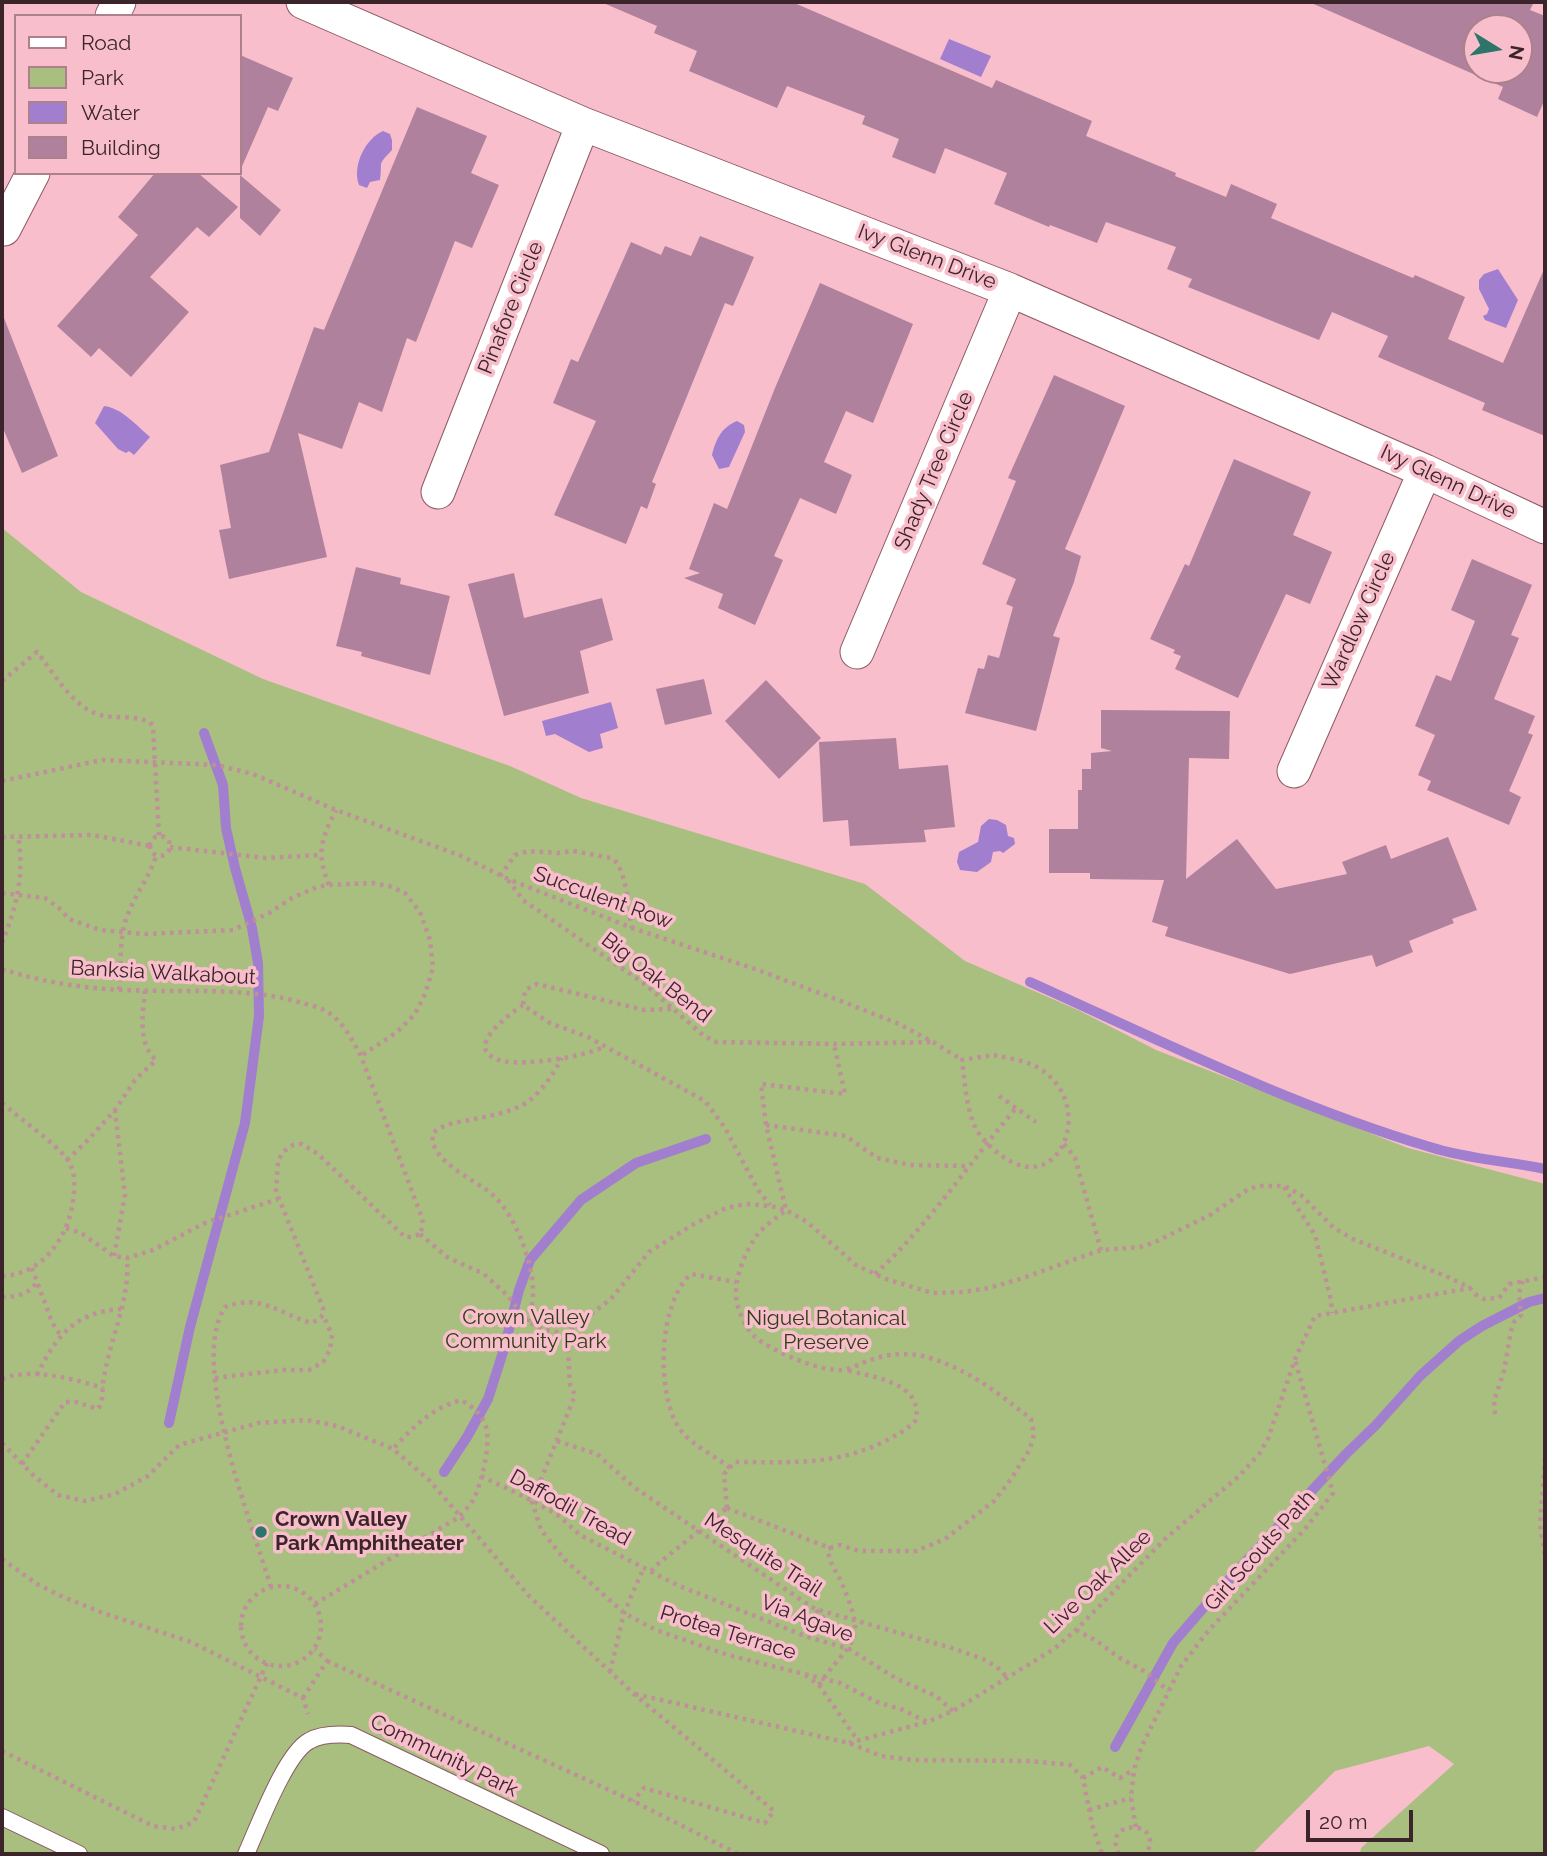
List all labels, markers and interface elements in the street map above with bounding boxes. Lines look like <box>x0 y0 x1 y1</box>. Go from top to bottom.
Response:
legend <box>14 14 242 175</box>
north arrow <box>1463 14 1533 84</box>
text: Road <box>81 30 131 55</box>
text: N <box>1504 43 1529 62</box>
text: Park <box>81 65 124 90</box>
text: Water <box>81 100 140 125</box>
text: Building <box>81 135 161 160</box>
street label: Ivy Glenn Drive <box>854 219 1000 295</box>
street label: Pinafore Circle <box>473 238 549 378</box>
street label: Shady Tree Circle <box>889 388 979 554</box>
street label: Ivy Glenn Drive <box>1376 440 1520 524</box>
street label: Wardlow Circle <box>1317 548 1401 694</box>
street label: Succulent Row <box>530 861 676 935</box>
street label: Big Oak Bend <box>596 927 716 1029</box>
street label: Banksia Walkabout <box>70 956 256 990</box>
park label: Crown Valley Community Park <box>445 1305 607 1355</box>
park label: Niguel Botanical Preserve <box>746 1306 906 1356</box>
street label: Daffodil Tread <box>505 1464 635 1552</box>
street label: Girl Scouts Path <box>1199 1486 1321 1616</box>
place label: Crown Valley Park Amphitheater <box>275 1507 464 1557</box>
street label: Mesquite Trail <box>699 1508 827 1602</box>
marker: Crown Valley Park Amphitheater <box>253 1524 269 1540</box>
street label: Live Oak Allee <box>1039 1525 1157 1639</box>
street label: Via Agave <box>757 1590 857 1648</box>
street label: Protea Terrace <box>657 1600 799 1666</box>
street label: Community Park <box>366 1709 522 1803</box>
scale bar <box>1309 1797 1416 1841</box>
text: 20 m <box>1319 1809 1367 1834</box>

